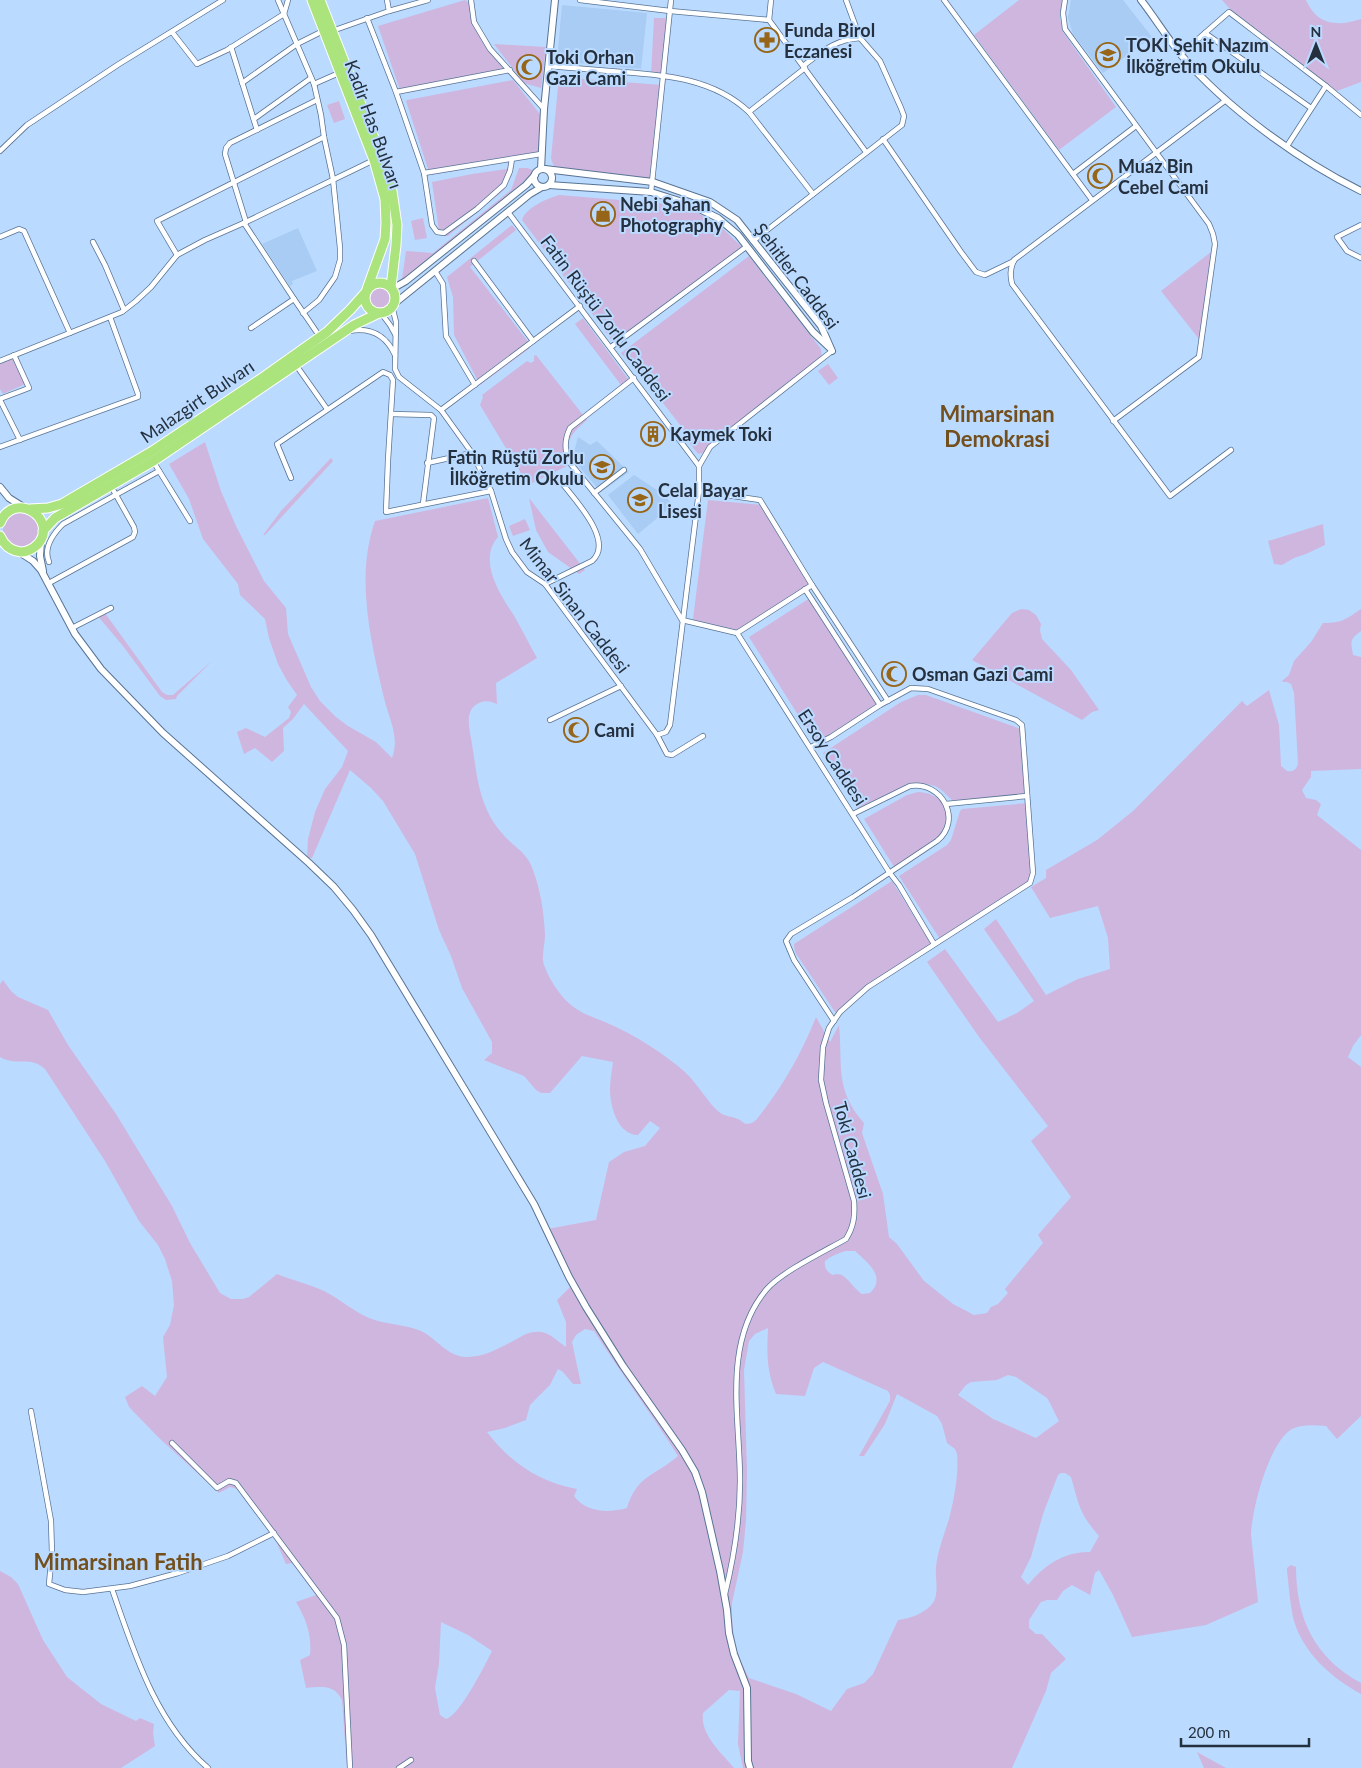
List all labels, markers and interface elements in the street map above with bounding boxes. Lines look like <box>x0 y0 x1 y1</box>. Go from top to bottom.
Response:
place label: Funda Birol Eczanesi <box>784 19 875 62</box>
north arrow <box>1291 20 1341 70</box>
text: N <box>1311 23 1321 40</box>
pharmacy icon: Funda Birol Eczanesi <box>754 27 780 53</box>
place label: TOKİ Şehit Nazım İlköğretim Okulu <box>1126 34 1269 77</box>
school or university icon: TOKİ Şehit Nazım İlköğretim Okulu <box>1095 42 1121 68</box>
place label: Toki Orhan Gazi Cami <box>546 46 634 89</box>
mosque icon: Toki Orhan Gazi Cami <box>516 54 542 80</box>
street label: Kadir Has Bulvarı <box>340 57 408 191</box>
place label: Muaz Bin Cebel Cami <box>1118 155 1209 198</box>
mosque icon: Muaz Bin Cebel Cami <box>1087 163 1113 189</box>
place label: Nebi Şahan Photography <box>620 193 724 236</box>
shop icon: Nebi Şahan Photography <box>590 201 616 227</box>
street label: Şehitler Caddesi <box>750 219 844 333</box>
street label: Fatin Rüştü Zorlu Caddesi <box>536 231 676 405</box>
street label: Malazgirt Bulvarı <box>136 355 258 447</box>
district label: Mimarsinan Demokrasi <box>939 400 1055 452</box>
building icon: Kaymek Toki <box>640 421 666 447</box>
place label: Kaymek Toki <box>670 423 772 445</box>
place label: Fatin Rüştü Zorlu İlköğretim Okulu <box>447 446 584 489</box>
school or university icon: Fatin Rüştü Zorlu İlköğretim Okulu <box>589 454 615 480</box>
place label: Celal Bayar Lisesi <box>658 479 748 522</box>
school or university icon: Celal Bayar Lisesi <box>627 487 653 513</box>
street label: Mimar Sinan Caddesi <box>515 533 635 677</box>
mosque icon: Osman Gazi Cami <box>881 661 907 687</box>
place label: Osman Gazi Cami <box>912 663 1053 685</box>
street label: Ersoy Caddesi <box>794 705 872 809</box>
mosque icon: Cami <box>563 717 589 743</box>
place label: Cami <box>594 719 635 741</box>
street label: Toki Caddesi <box>830 1099 876 1201</box>
district label: Mimarsinan Fatih <box>33 1548 203 1575</box>
scale bar <box>1181 1716 1308 1748</box>
text: 200 m <box>1188 1723 1230 1741</box>

